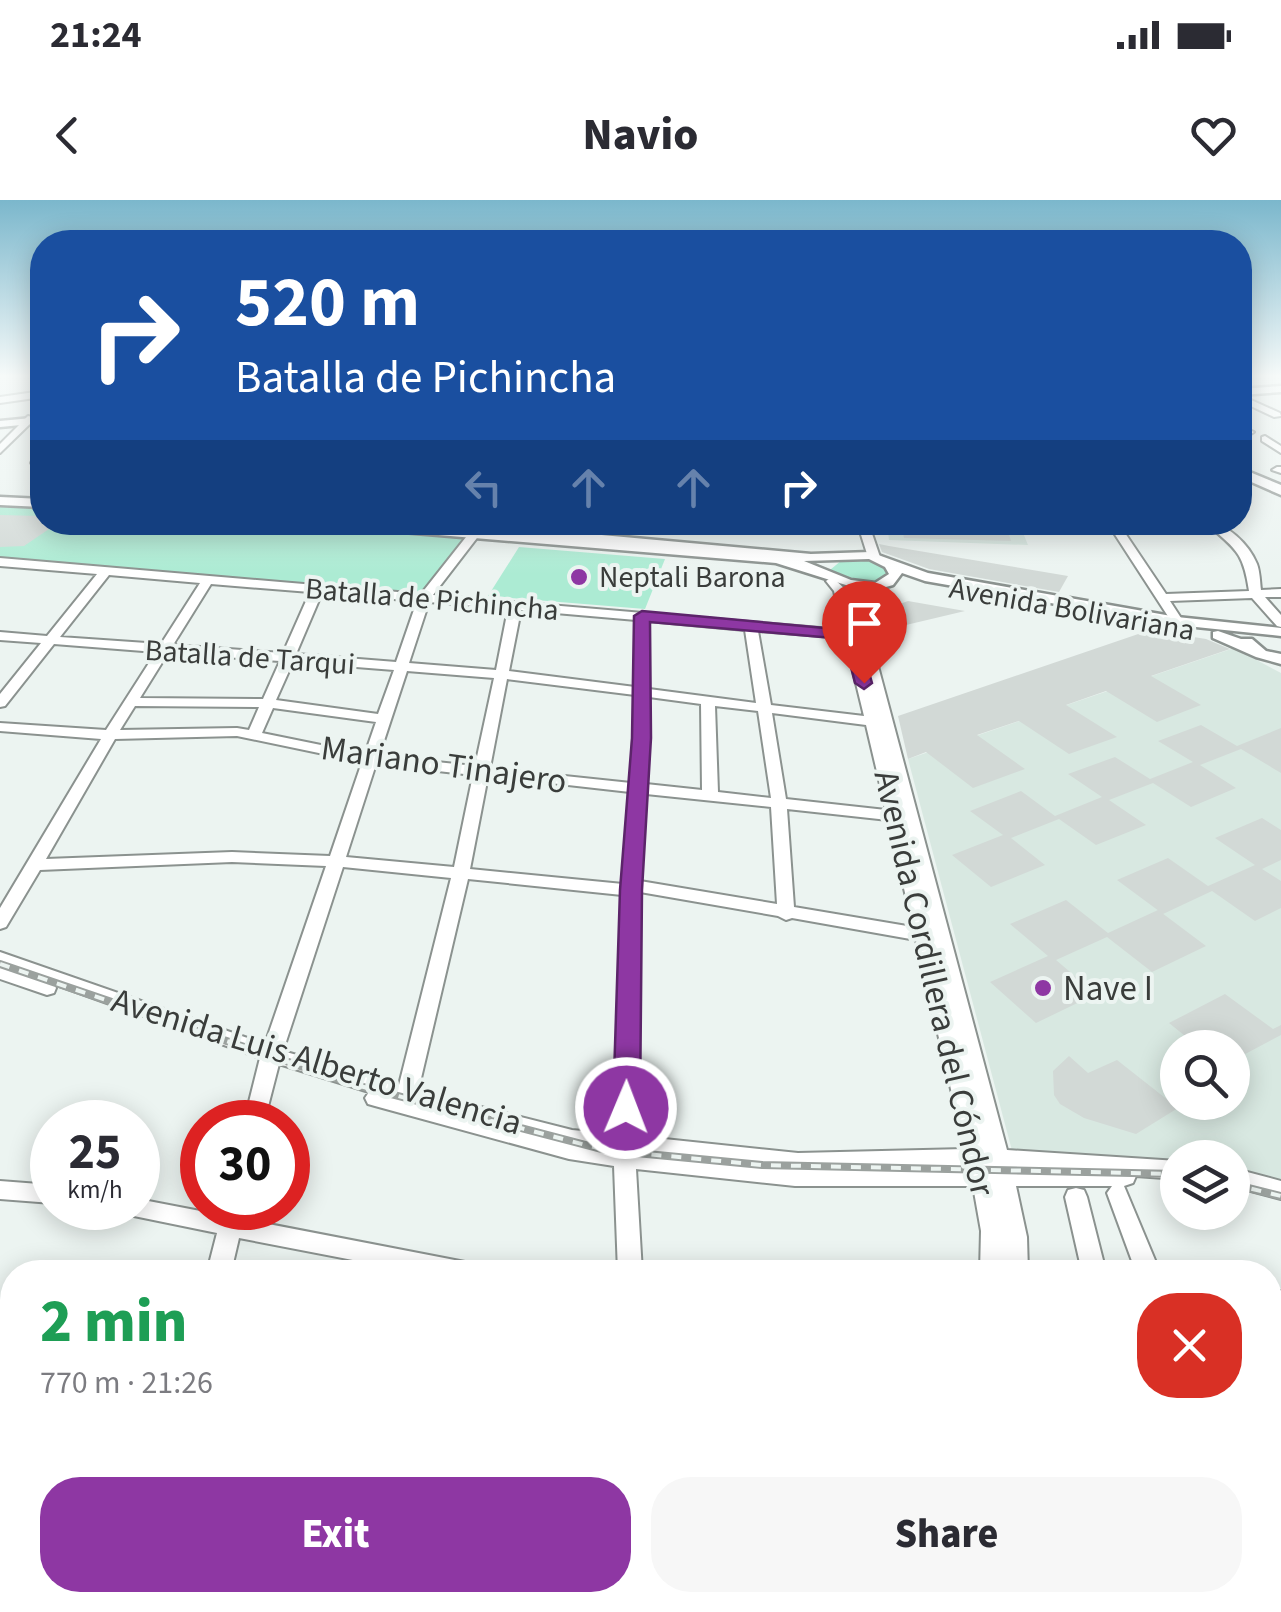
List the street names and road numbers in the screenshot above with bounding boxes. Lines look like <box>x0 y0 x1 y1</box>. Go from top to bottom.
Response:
street label: Batalla de Pichincha <box>303 567 560 632</box>
street label: Avenida Bolivariana <box>946 567 1198 652</box>
street label: Batalla de Tarqui <box>144 629 356 686</box>
street label: Mariano Tinajero <box>318 723 570 807</box>
street label: Avenida Cordillera del Cóndor <box>861 765 1008 1202</box>
street label: Avenida Luis Alberto Valencia <box>105 976 528 1148</box>

